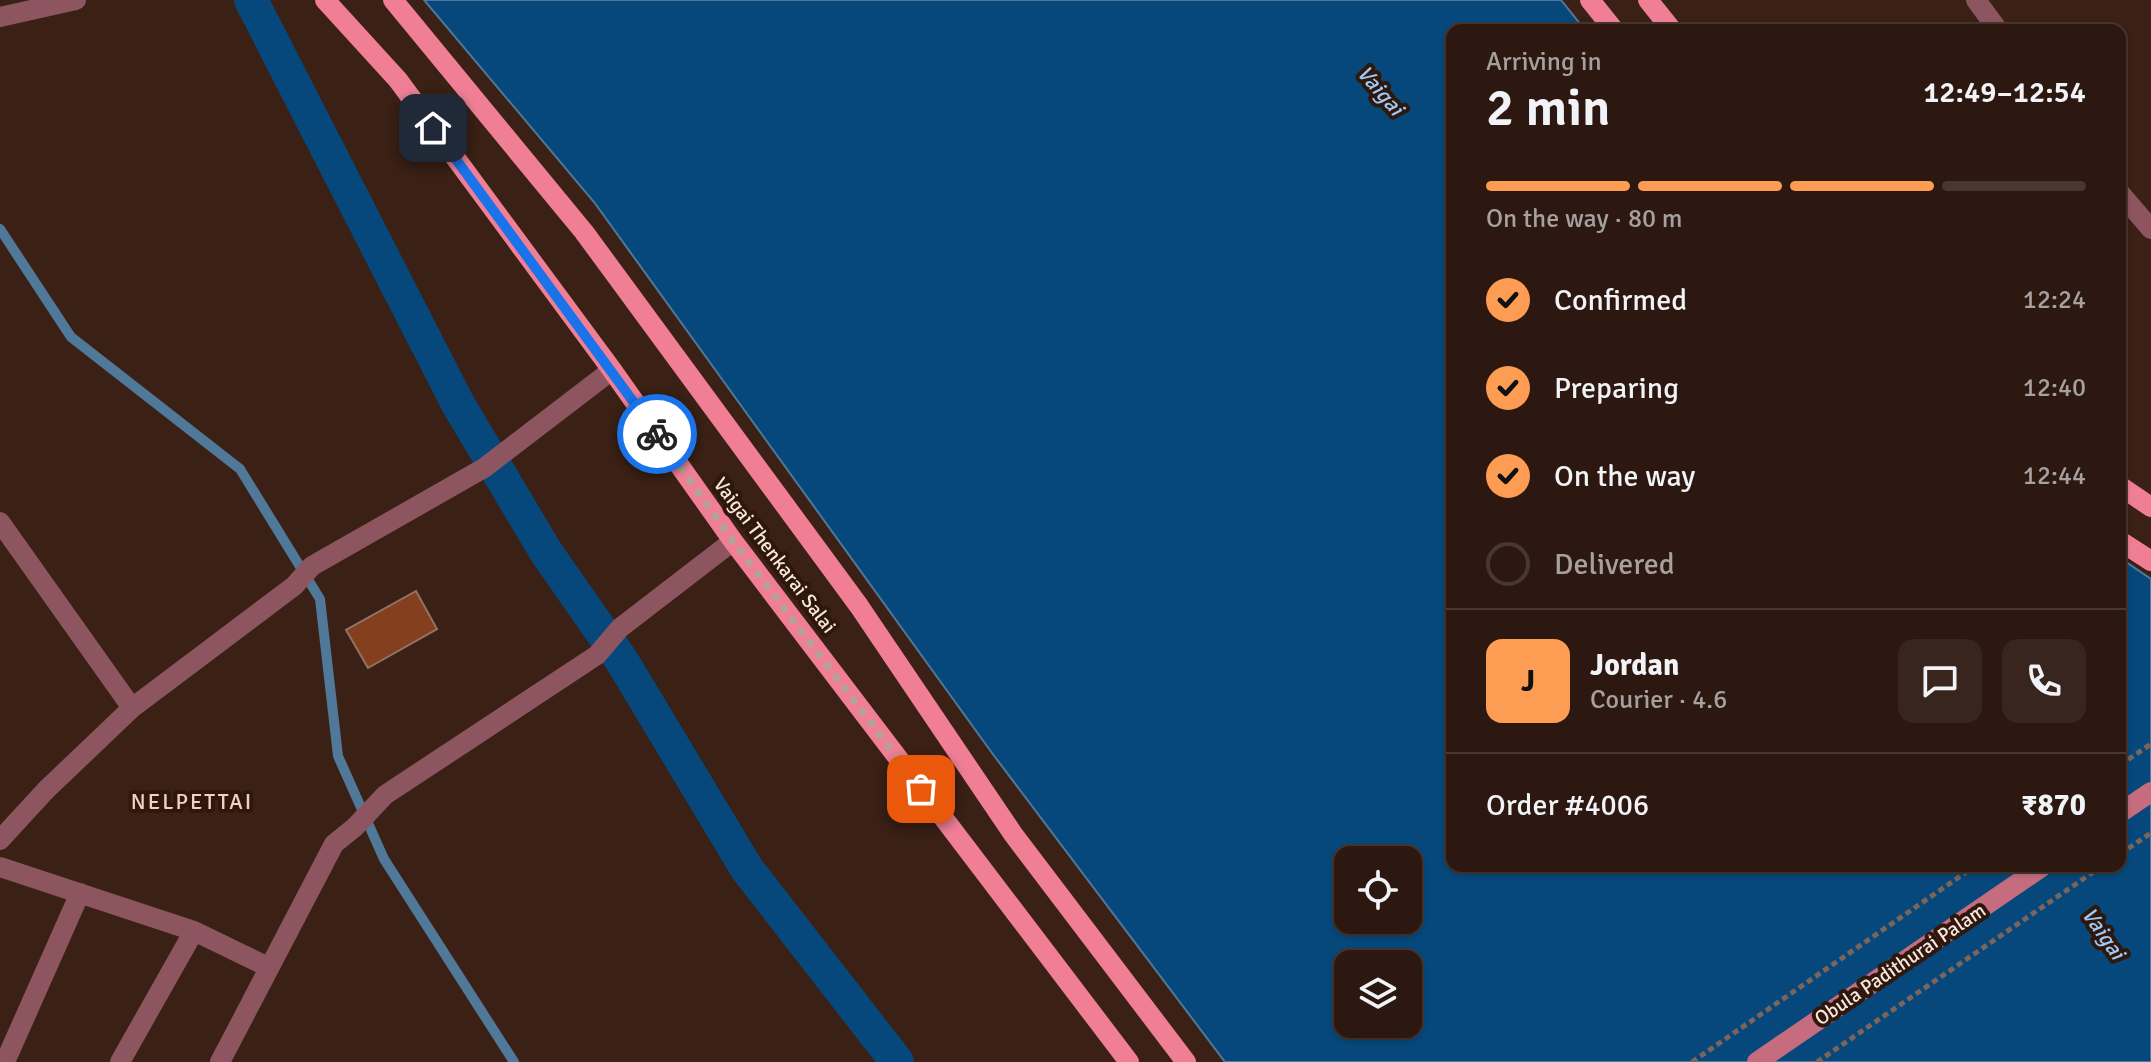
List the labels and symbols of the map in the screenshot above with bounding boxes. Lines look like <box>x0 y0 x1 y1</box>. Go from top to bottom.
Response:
water label: Vaigai <box>1352 60 1411 122</box>
pin <box>399 94 467 162</box>
courier <box>617 394 697 474</box>
street label: Vaigai Thenkarai Salai <box>708 472 841 638</box>
pin <box>887 755 955 823</box>
district label: NELPETTAI <box>131 788 253 815</box>
street label: Obula Padithurai Palam <box>1810 898 1991 1031</box>
water label: Vaigai <box>2076 902 2132 966</box>

